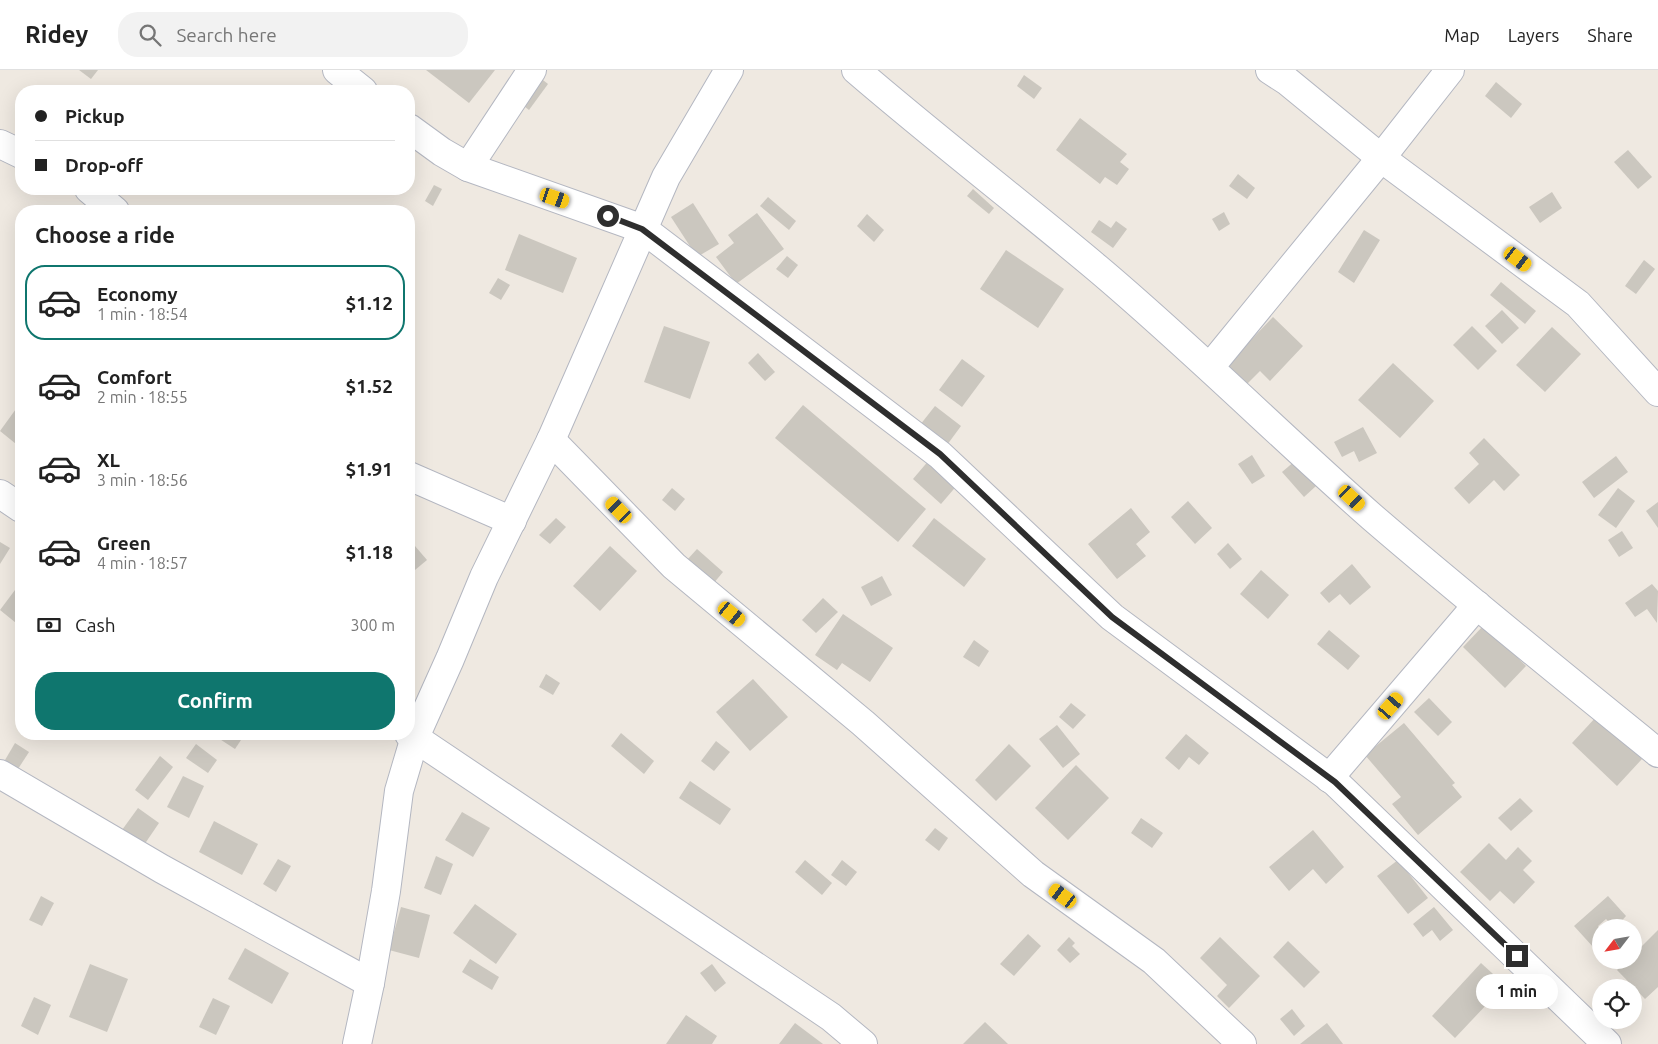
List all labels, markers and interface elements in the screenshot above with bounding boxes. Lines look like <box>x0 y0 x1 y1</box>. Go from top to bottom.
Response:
search box <box>118 12 468 57</box>
text: Ridey <box>25 21 88 48</box>
icon: search <box>136 21 164 49</box>
text: Search here <box>176 24 277 46</box>
text: Map <box>1444 25 1480 45</box>
text: Layers <box>1508 25 1559 45</box>
text: Share <box>1587 25 1633 45</box>
text: Pickup <box>65 105 125 127</box>
text: Drop-off <box>65 154 143 176</box>
car <box>538 186 571 210</box>
route start <box>597 205 619 227</box>
text: Choose a ride <box>35 222 175 247</box>
car <box>1501 244 1534 274</box>
icon: car <box>37 280 82 325</box>
text: Economy <box>97 283 178 305</box>
text: $1.12 <box>345 292 393 314</box>
text: 1 min · 18:54 <box>97 305 188 323</box>
icon: car <box>37 363 82 408</box>
text: Comfort <box>97 366 172 388</box>
text: $1.52 <box>345 375 393 397</box>
text: 2 min · 18:55 <box>97 388 188 406</box>
icon: car <box>37 446 82 491</box>
text: XL <box>97 449 120 471</box>
text: $1.91 <box>345 458 393 480</box>
text: 3 min · 18:56 <box>97 471 188 489</box>
car <box>1335 482 1368 514</box>
car <box>603 494 634 526</box>
icon: car <box>37 529 82 574</box>
text: Green <box>97 532 151 554</box>
text: $1.18 <box>345 541 393 563</box>
text: 4 min · 18:57 <box>97 554 188 572</box>
car <box>715 599 748 629</box>
icon: cash <box>35 611 63 639</box>
text: Cash <box>75 614 116 636</box>
text: 300 m <box>350 616 395 634</box>
button: Confirm <box>35 672 395 730</box>
car <box>1375 690 1406 722</box>
car <box>1046 881 1079 911</box>
north arrow <box>1592 919 1642 969</box>
map controls <box>1592 919 1642 1029</box>
route end <box>1506 945 1528 967</box>
callout: 1 min <box>1476 974 1558 1008</box>
button: locate <box>1592 979 1642 1029</box>
text: 1 min <box>1497 982 1537 1000</box>

